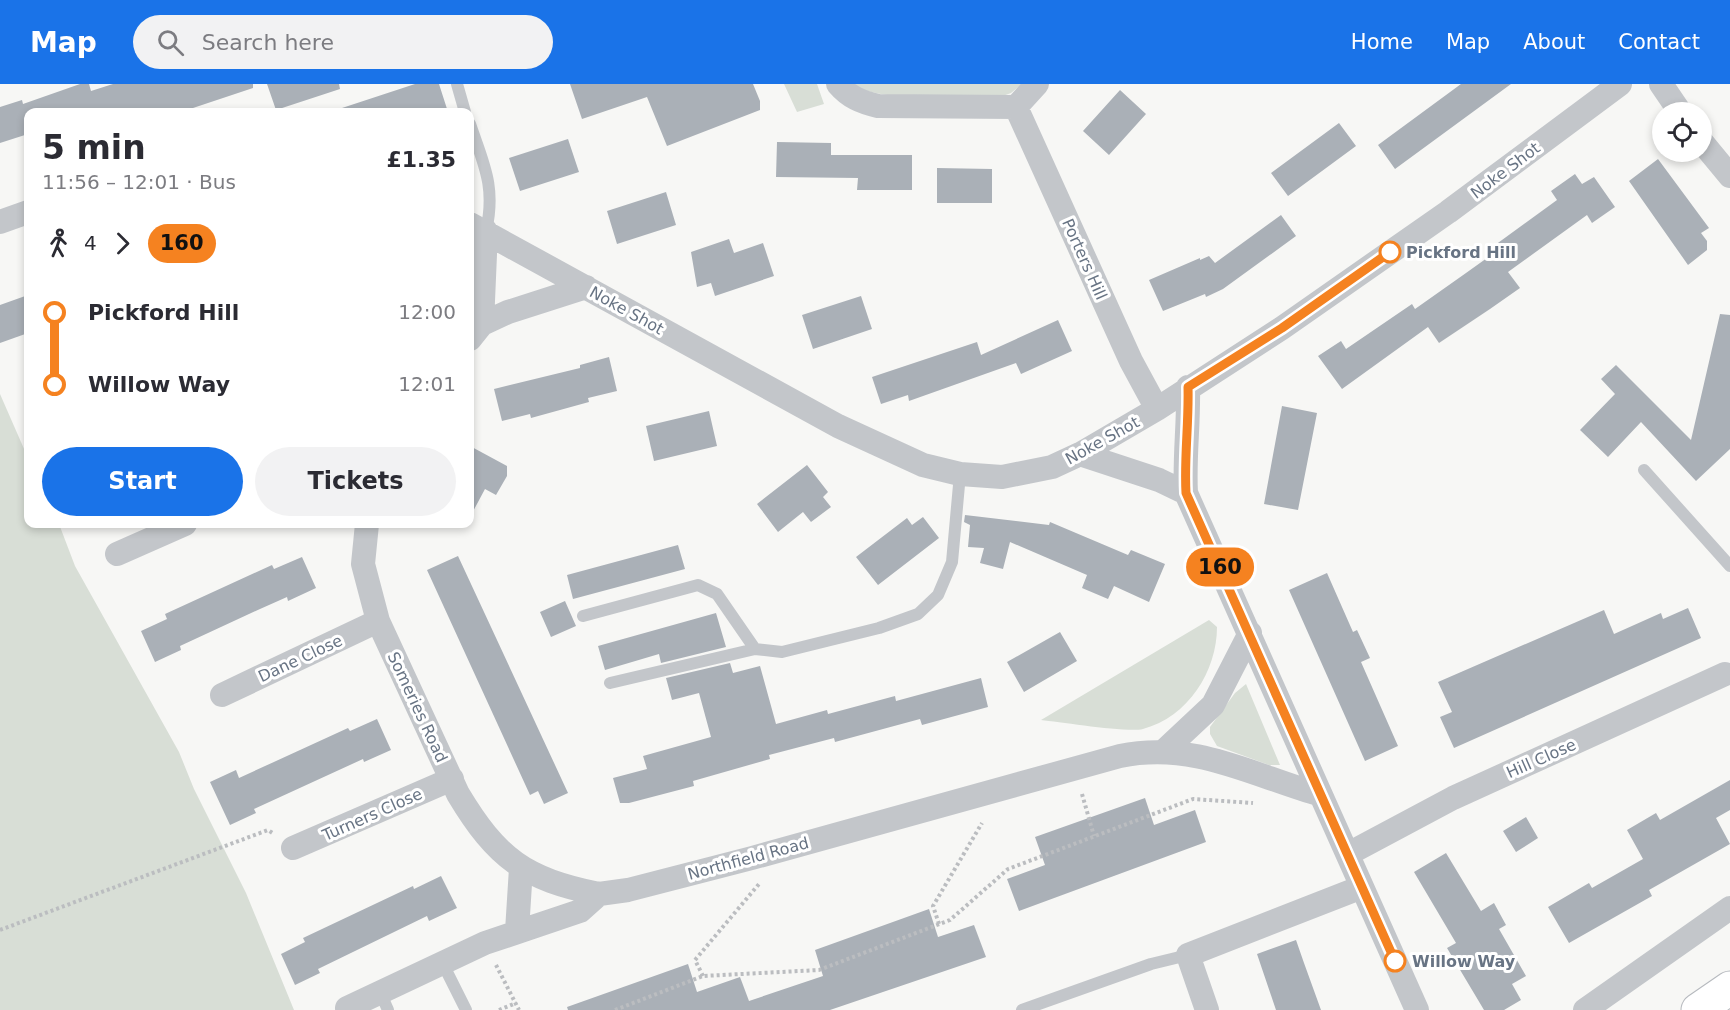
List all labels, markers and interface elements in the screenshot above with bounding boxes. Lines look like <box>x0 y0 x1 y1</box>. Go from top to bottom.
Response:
search box <box>133 15 553 69</box>
text: Map <box>30 26 97 59</box>
icon: search <box>154 26 187 59</box>
text: Search here <box>202 30 334 55</box>
text: Home <box>1351 30 1413 54</box>
text: Map <box>1446 30 1490 54</box>
text: About <box>1523 30 1585 54</box>
text: Contact <box>1618 30 1700 54</box>
map controls <box>1652 102 1712 162</box>
button: locate <box>1652 102 1712 162</box>
text: 5 min <box>42 128 146 167</box>
street label: Noke Shot <box>1467 138 1544 203</box>
text: £1.35 <box>386 147 456 172</box>
text: 11:56 – 12:01 · Bus <box>42 170 236 194</box>
street label: Porters Hill <box>1058 216 1111 303</box>
icon: walk <box>42 227 75 260</box>
icon: forward <box>106 227 139 260</box>
text: 4 <box>84 231 97 255</box>
text: 160 <box>160 231 204 255</box>
marker: Pickford Hill <box>1379 241 1401 263</box>
place label: Pickford Hill <box>1406 243 1516 262</box>
street label: Noke Shot <box>586 282 667 339</box>
text: Pickford Hill <box>88 300 239 325</box>
text: 12:00 <box>398 300 456 324</box>
text: Willow Way <box>88 372 230 397</box>
text: 12:01 <box>398 372 456 396</box>
street label: Noke Shot <box>1062 412 1143 469</box>
button: Start <box>42 447 243 516</box>
button: Tickets <box>255 447 456 516</box>
line badge: 160 <box>1186 548 1254 586</box>
text: 160 <box>1198 555 1242 579</box>
street label: Dane Close <box>255 631 345 686</box>
street label: Someries Road <box>384 649 451 766</box>
street label: Hill Close <box>1504 735 1579 782</box>
street label: Turners Close <box>318 784 425 845</box>
street label: Northfield Road <box>686 833 811 884</box>
marker: Willow Way <box>1384 950 1406 972</box>
place label: Willow Way <box>1412 952 1516 971</box>

